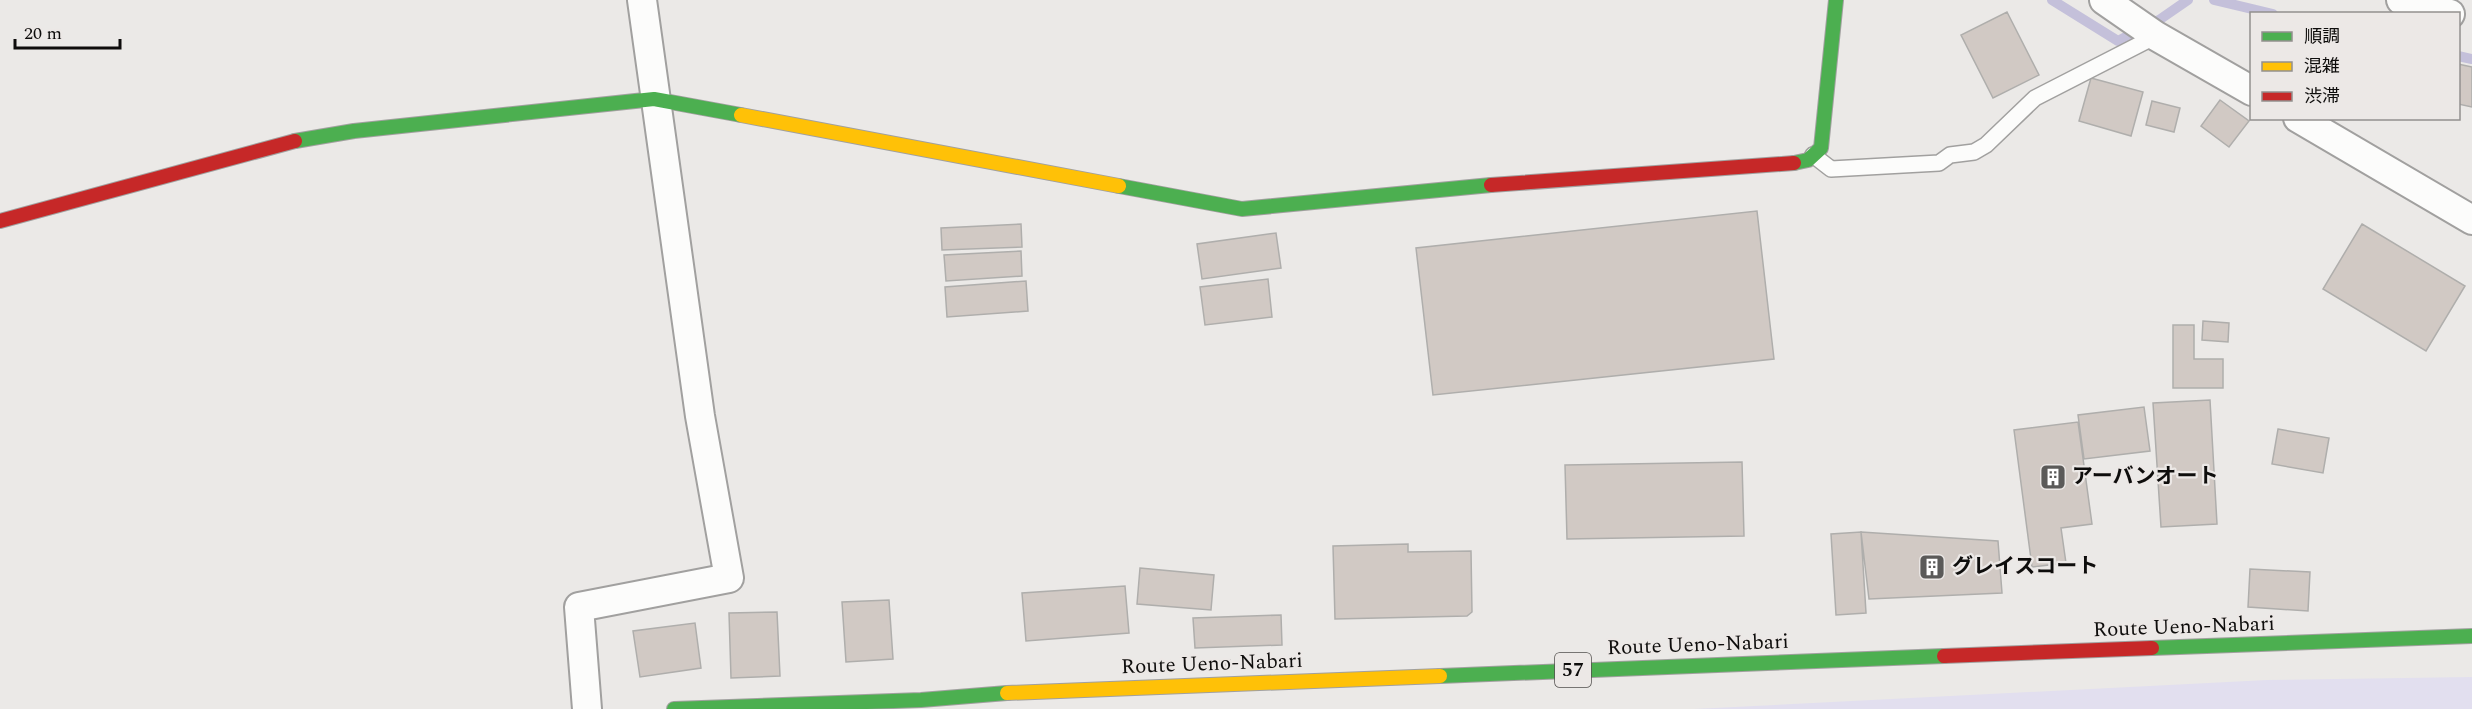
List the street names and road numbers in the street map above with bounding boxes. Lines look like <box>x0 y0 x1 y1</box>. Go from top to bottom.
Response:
street label: Route Ueno-Nabari <box>2092 608 2276 646</box>
street label: Route Ueno-Nabari <box>1606 626 1790 664</box>
street label: Route Ueno-Nabari <box>1120 645 1304 683</box>
road number: 57 <box>1555 653 1591 687</box>

